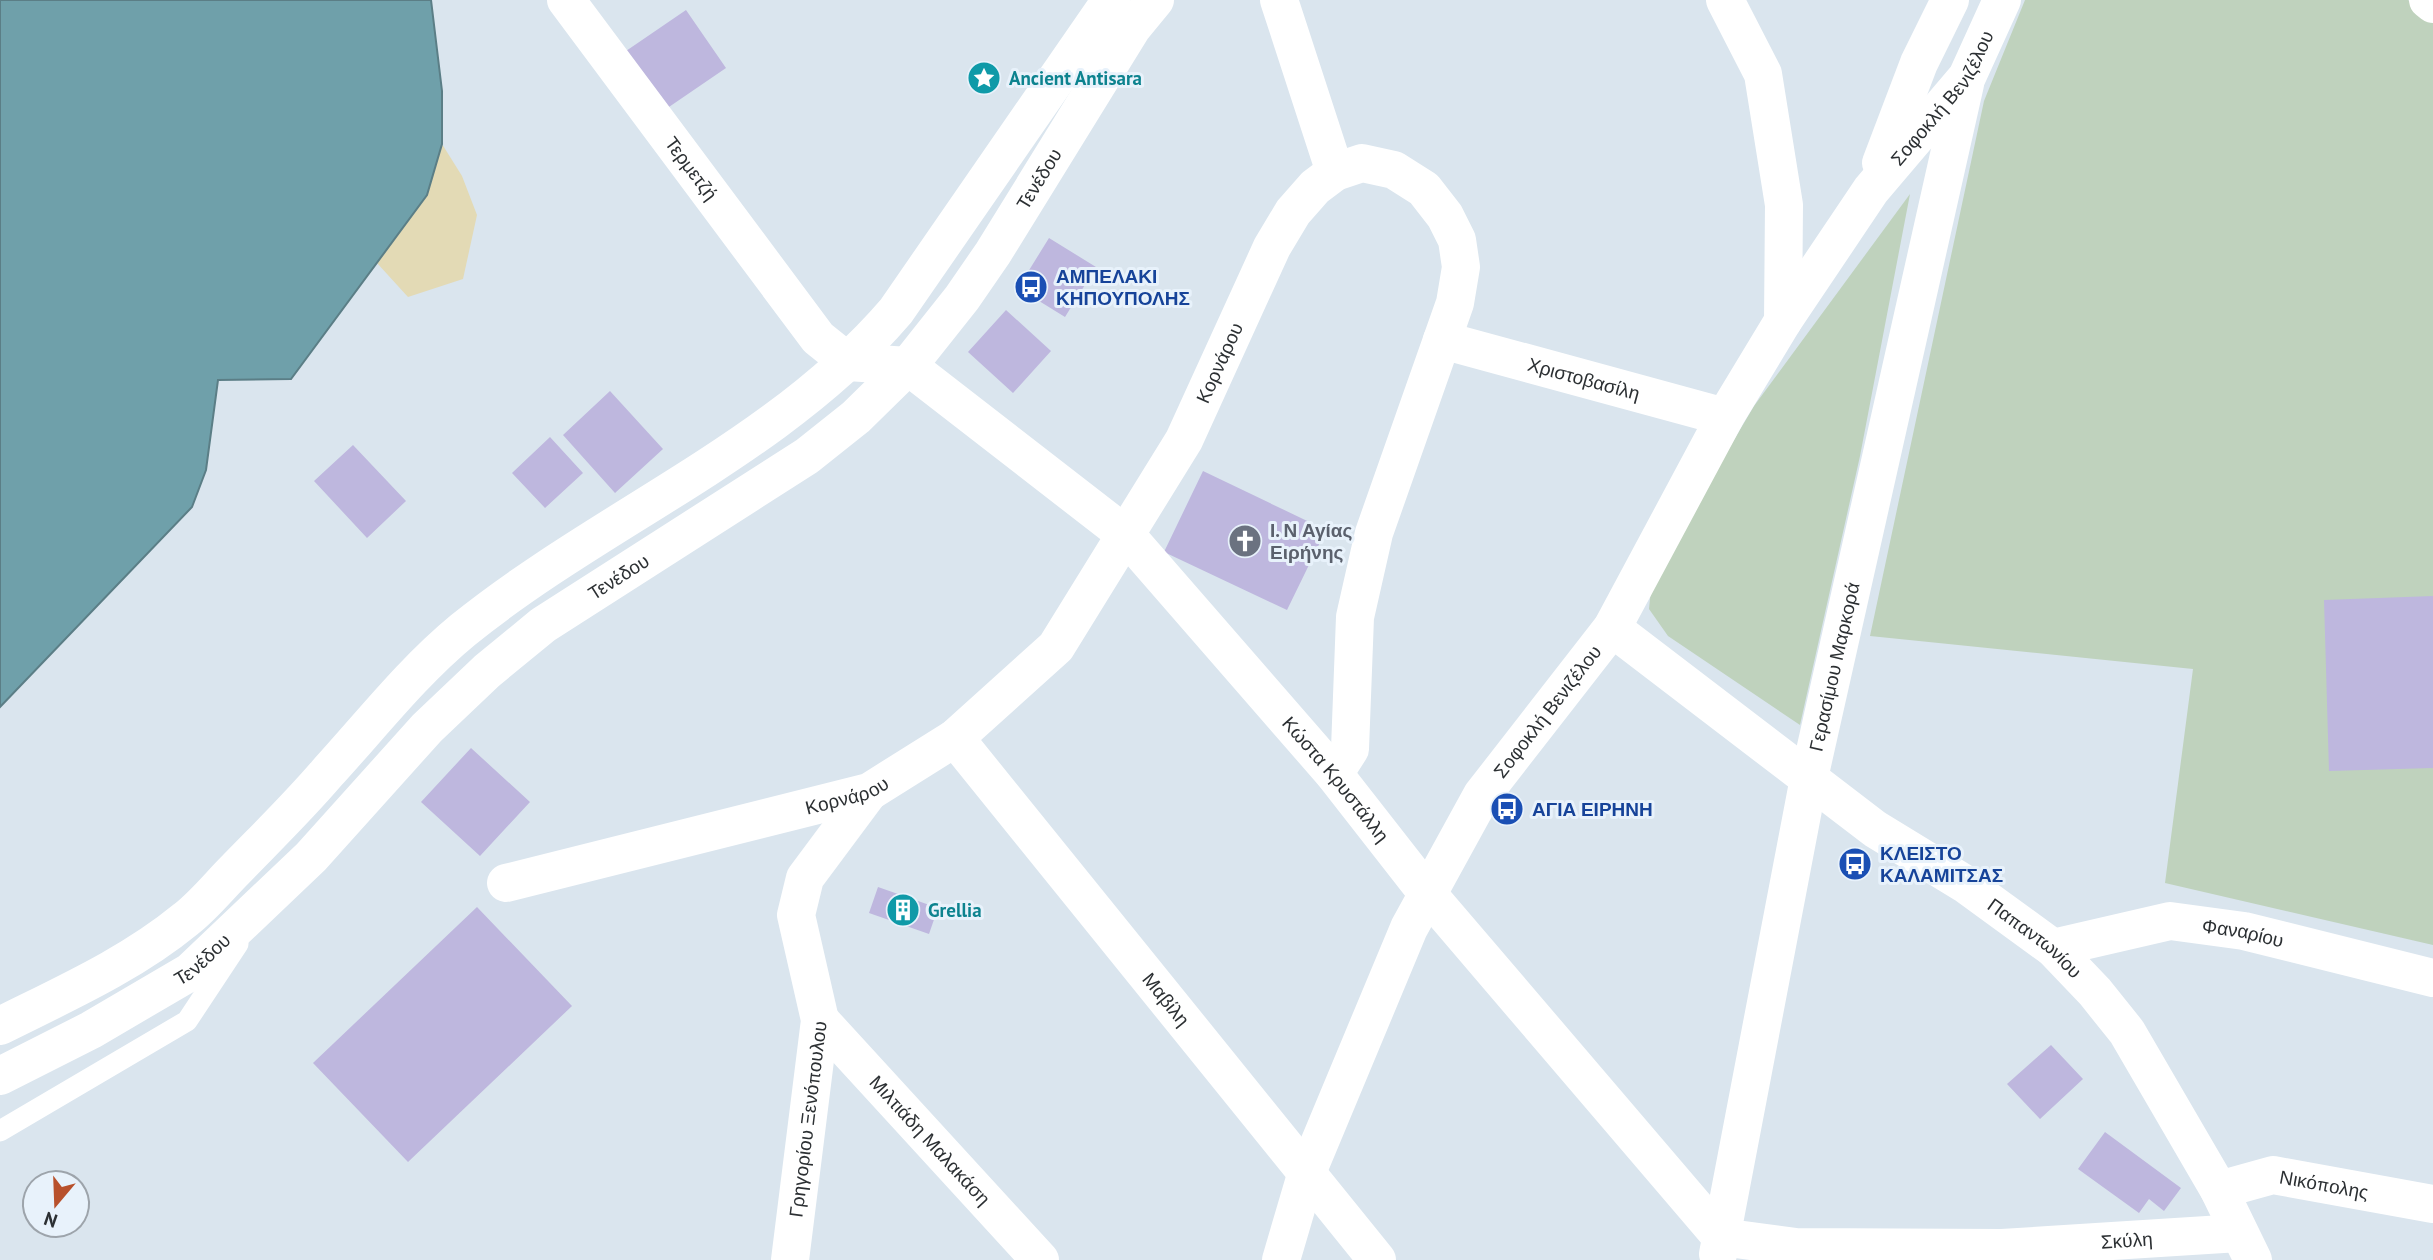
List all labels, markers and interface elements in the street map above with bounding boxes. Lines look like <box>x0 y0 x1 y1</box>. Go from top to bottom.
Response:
street label: Σοφοκλή Βενιζέλου <box>1885 27 1999 170</box>
place icon: Ancient Antisara <box>965 59 1003 97</box>
place label: Ancient Antisara <box>1009 66 1142 90</box>
street label: Τερμετζή <box>660 132 723 205</box>
street label: Τενέδου <box>1011 144 1067 214</box>
place label: ΑΜΠΕΛΑΚΙ ΚΗΠΟΥΠΟΛΗΣ <box>1056 264 1190 310</box>
bus stop icon: ΑΜΠΕΛΑΚΙ ΚΗΠΟΥΠΟΛΗΣ <box>1012 268 1050 306</box>
street label: Κορνάρου <box>1190 319 1248 407</box>
street label: Χριστοβασίλη <box>1525 352 1643 405</box>
place label: Ι. Ν Αγίας Ειρήνης <box>1270 518 1353 564</box>
church icon: Ι. Ν Αγίας Ειρήνης <box>1226 522 1264 560</box>
street label: Τενέδου <box>584 548 653 605</box>
street label: Γερασίμου Μαρκορά <box>1803 580 1865 754</box>
street label: Σοφοκλή Βενιζέλου <box>1488 640 1606 783</box>
street label: Κώστα Κρυστάλλη <box>1277 711 1395 847</box>
street label: Κορνάρου <box>803 771 893 820</box>
bus stop icon: ΑΓΙΑ ΕΙΡΗΝΗ <box>1488 790 1526 828</box>
place label: ΑΓΙΑ ΕΙΡΗΝΗ <box>1532 797 1653 821</box>
place label: ΚΛΕΙΣΤΟ ΚΑΛΑΜΙΤΣΑΣ <box>1880 841 2003 887</box>
bus stop icon: ΚΛΕΙΣΤΟ ΚΑΛΑΜΙΤΣΑΣ <box>1836 845 1874 883</box>
building icon: Grellia <box>884 891 922 929</box>
street label: Παπαντωνίου <box>1983 893 2087 983</box>
place label: Grellia <box>928 898 982 922</box>
street label: Φαναρίου <box>2201 913 2286 952</box>
street label: Τενέδου <box>170 928 235 991</box>
street label: Μαβίλη <box>1137 968 1195 1031</box>
street label: Γρηγορίου Ξενόπουλου <box>783 1020 832 1219</box>
street label: Μιλτιάδη Μαλακάση <box>864 1070 996 1210</box>
street label: Νικόπολης <box>2278 1164 2371 1204</box>
north arrow <box>21 1169 91 1239</box>
text: N <box>41 1207 60 1233</box>
street label: Σκύλη <box>2100 1226 2153 1254</box>

